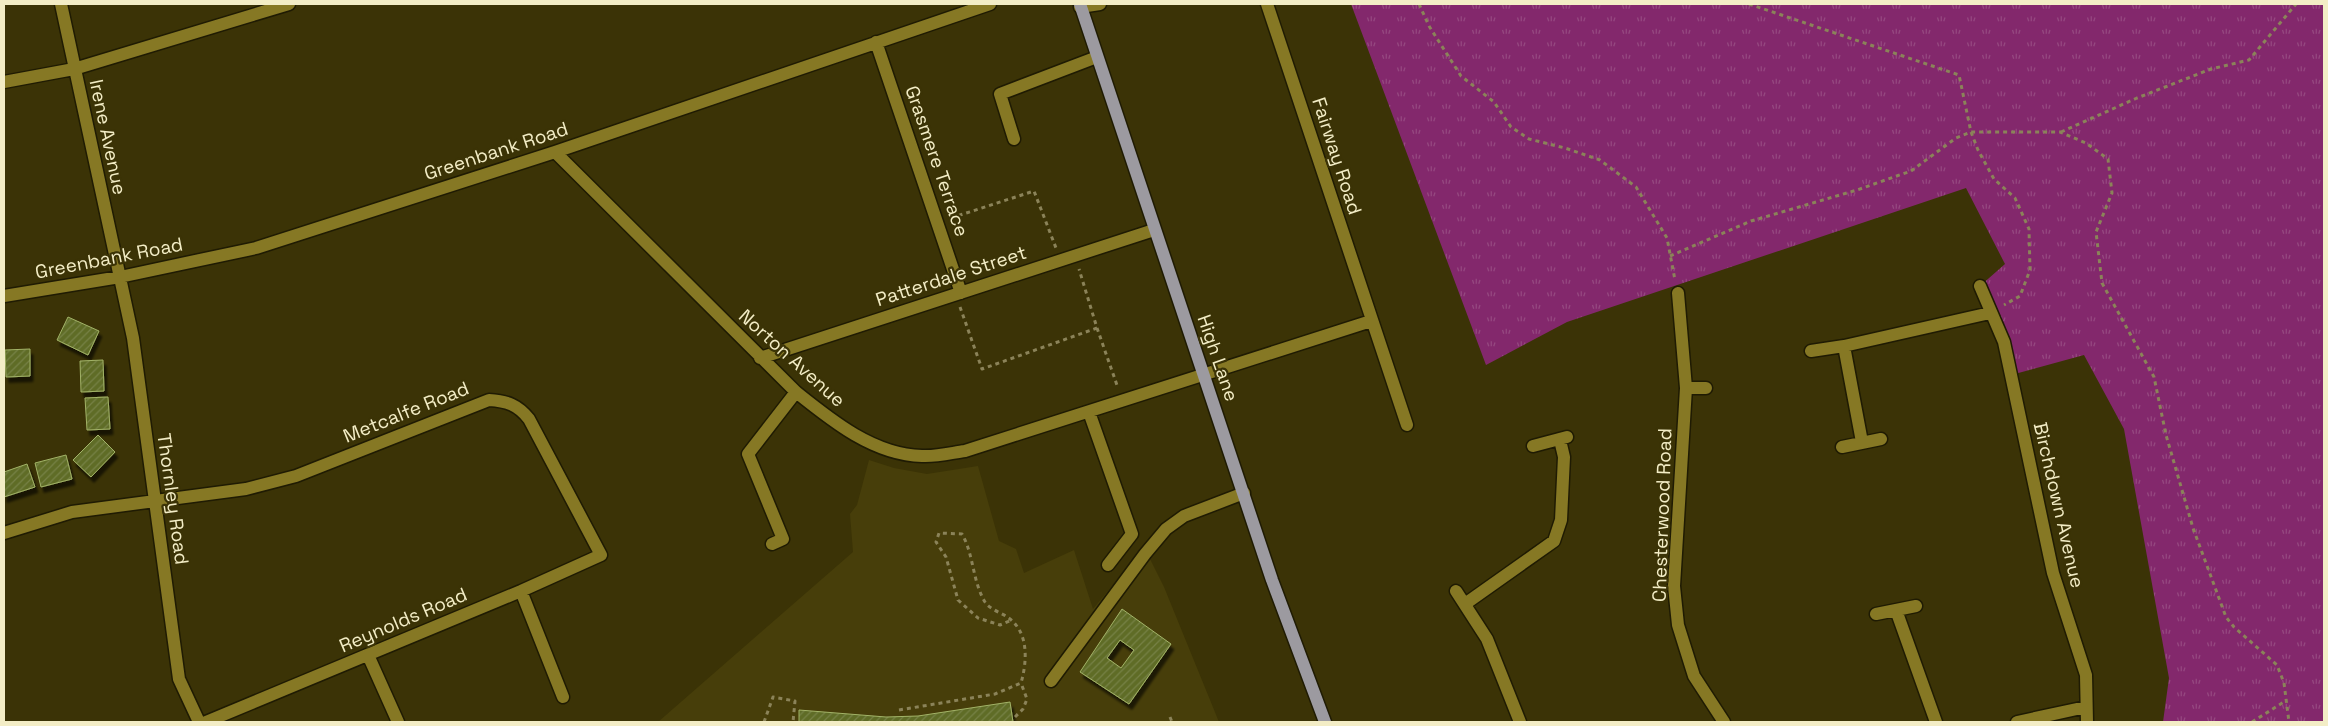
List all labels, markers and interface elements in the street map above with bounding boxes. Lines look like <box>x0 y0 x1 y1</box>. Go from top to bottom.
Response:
street label: Irene Avenue <box>84 77 132 197</box>
street label: Grasmere Terrace <box>899 82 975 240</box>
street label: Fairway Road <box>1306 94 1368 218</box>
street label: Greenbank Road <box>421 116 571 186</box>
street label: Greenbank Road <box>33 231 185 285</box>
street label: Patterdale Street <box>872 240 1030 312</box>
street label: Norton Avenue <box>733 304 851 412</box>
street label: High Lane <box>1192 311 1244 405</box>
street label: Metcalfe Road <box>339 375 473 449</box>
street label: Birchdown Avenue <box>2028 420 2090 590</box>
street label: Chesterwood Road <box>1646 428 1678 602</box>
street label: Thornley Road <box>151 432 195 566</box>
street label: Reynolds Road <box>335 582 471 658</box>

